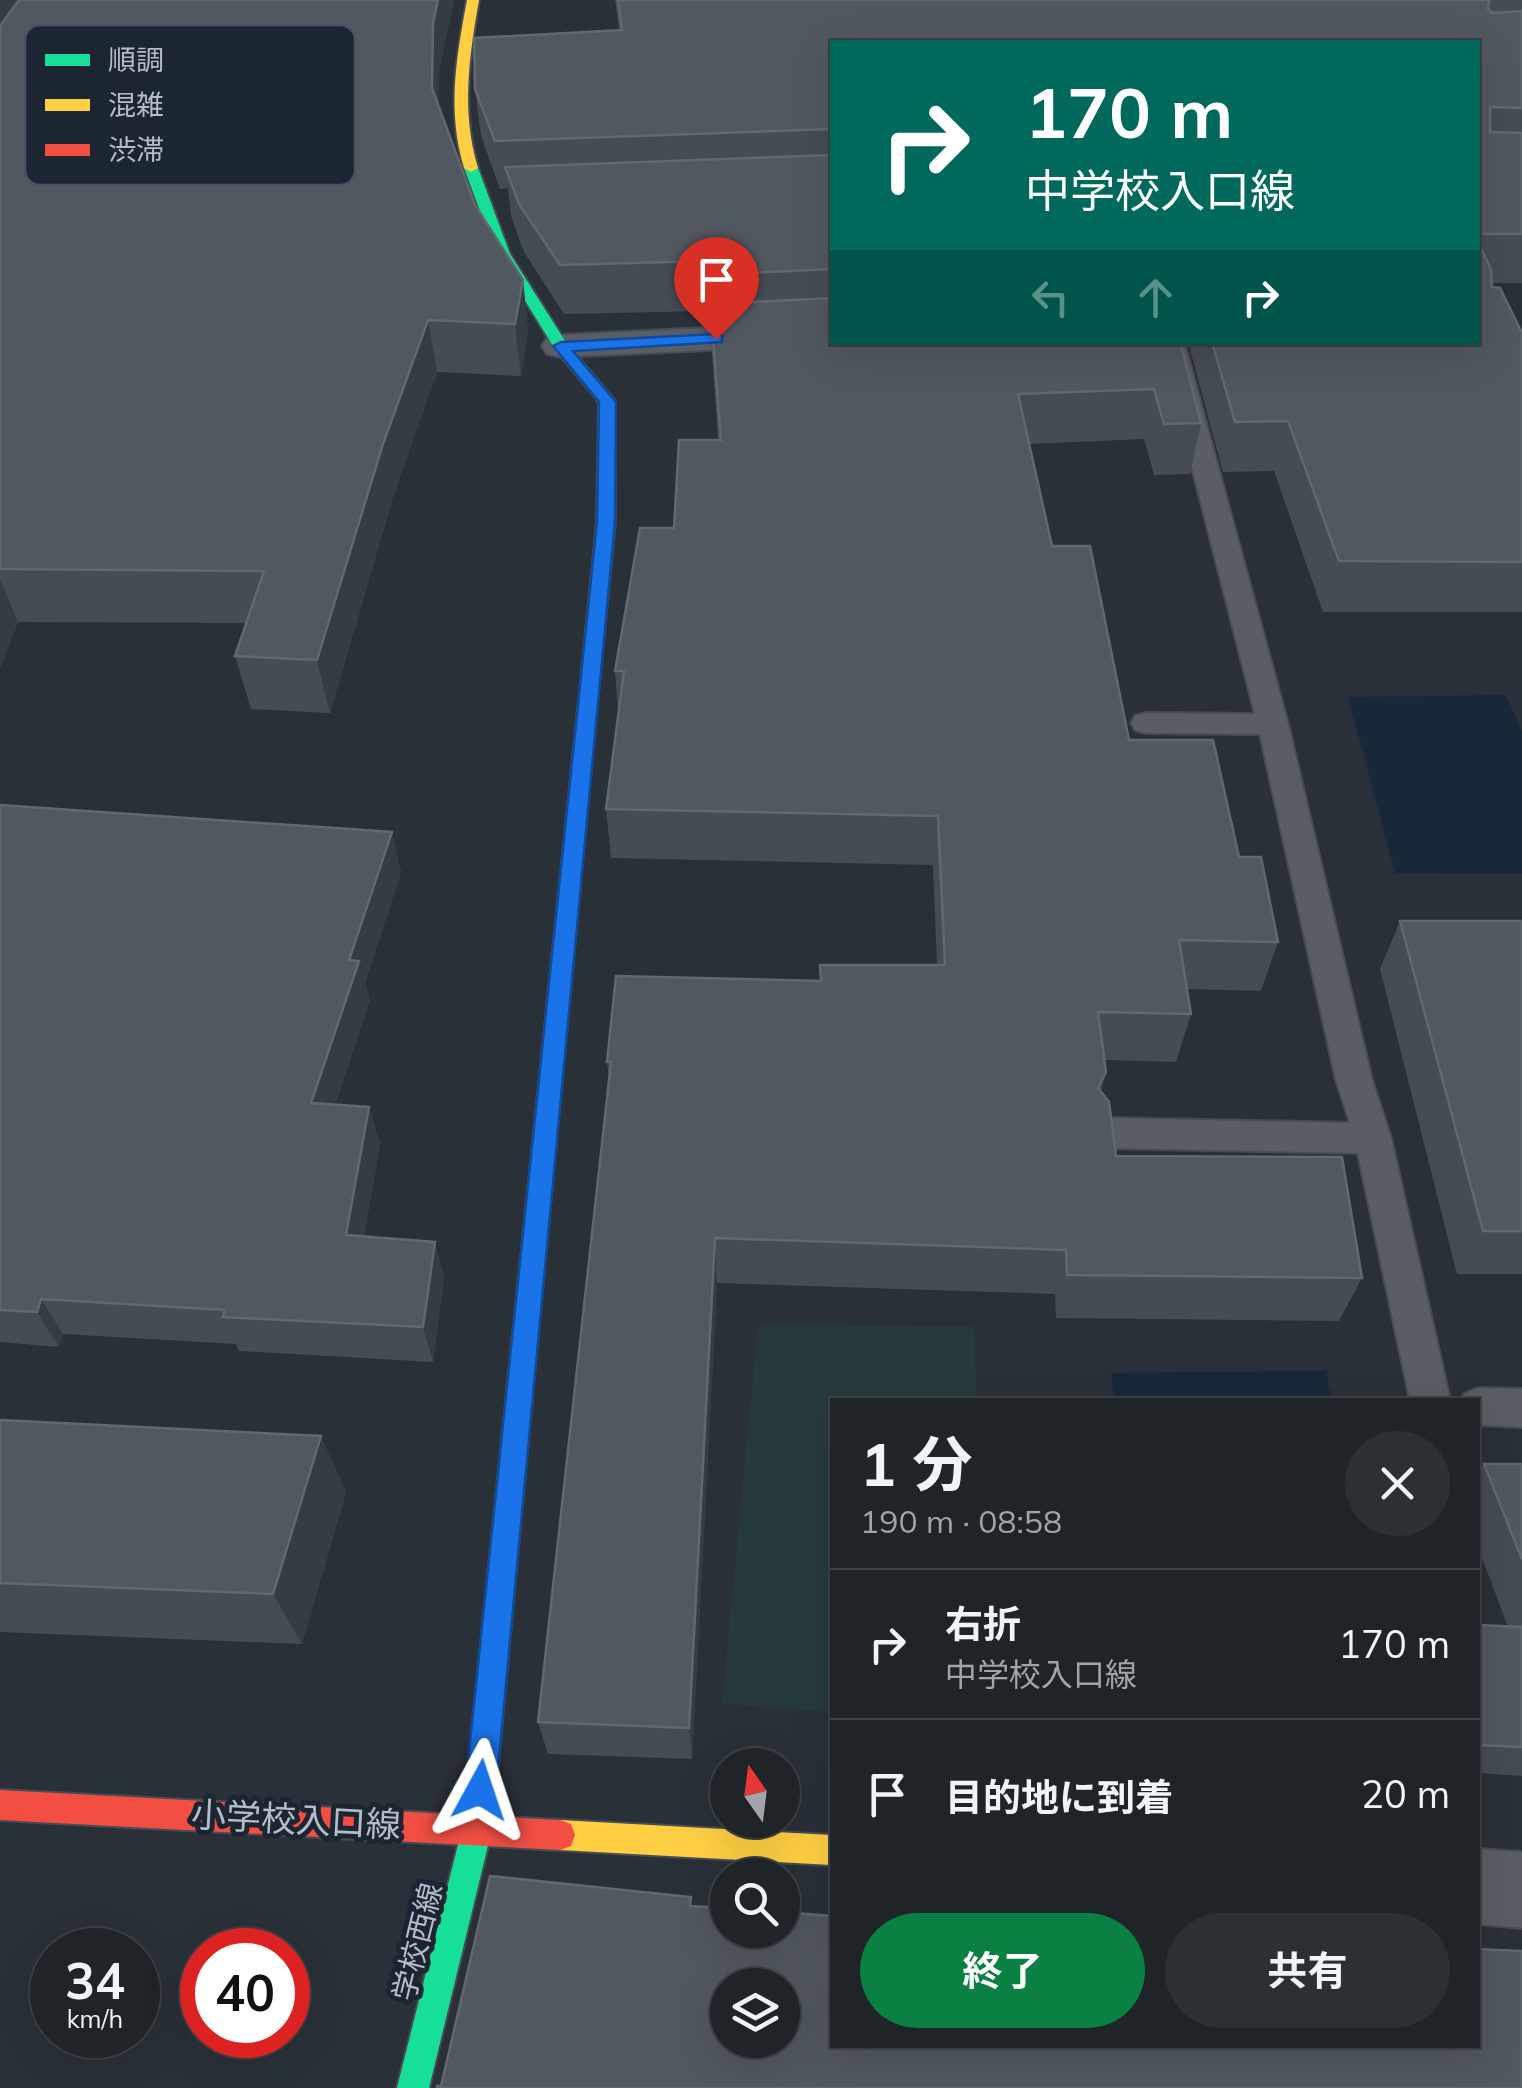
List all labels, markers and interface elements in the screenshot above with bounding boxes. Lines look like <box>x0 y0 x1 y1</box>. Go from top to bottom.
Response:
legend <box>25 25 355 185</box>
text: 順調 <box>108 42 164 77</box>
text: 170 m <box>1025 68 1233 156</box>
icon: right <box>860 80 990 210</box>
text: 混雑 <box>108 87 164 122</box>
text: 渋滞 <box>108 132 164 167</box>
text: 中学校入口線 <box>1025 162 1295 218</box>
pin <box>674 237 759 340</box>
icon: arrive <box>689 252 744 307</box>
icon: left <box>1023 270 1078 325</box>
icon: ahead <box>1128 270 1183 325</box>
icon: right <box>1233 270 1288 325</box>
text: 1 分 <box>860 1426 972 1501</box>
button: close <box>1345 1431 1450 1536</box>
text: 190 m · 08:58 <box>860 1501 1062 1541</box>
text: 右折 <box>945 1600 1021 1648</box>
icon: right <box>860 1617 915 1672</box>
text: 170 m <box>1338 1620 1450 1668</box>
text: 中学校入口線 <box>945 1654 1137 1694</box>
position arrow <box>428 1738 532 1842</box>
north arrow <box>710 1748 800 1838</box>
map controls <box>710 1748 800 2058</box>
icon: arrive <box>860 1767 915 1822</box>
text: 20 m <box>1361 1770 1450 1818</box>
text: 目的地に到着 <box>945 1773 1173 1821</box>
street label: 小学校入口線 <box>190 1792 402 1846</box>
button: search <box>710 1858 800 1948</box>
street label: 学校西線 <box>384 1879 450 2005</box>
button: 終了 <box>860 1913 1145 2028</box>
button: 共有 <box>1165 1913 1450 2028</box>
speed limit sign: 40 <box>180 1928 310 2058</box>
text: 34 <box>65 1949 125 2012</box>
button: layers <box>710 1968 800 2058</box>
text: km/h <box>67 2003 123 2034</box>

